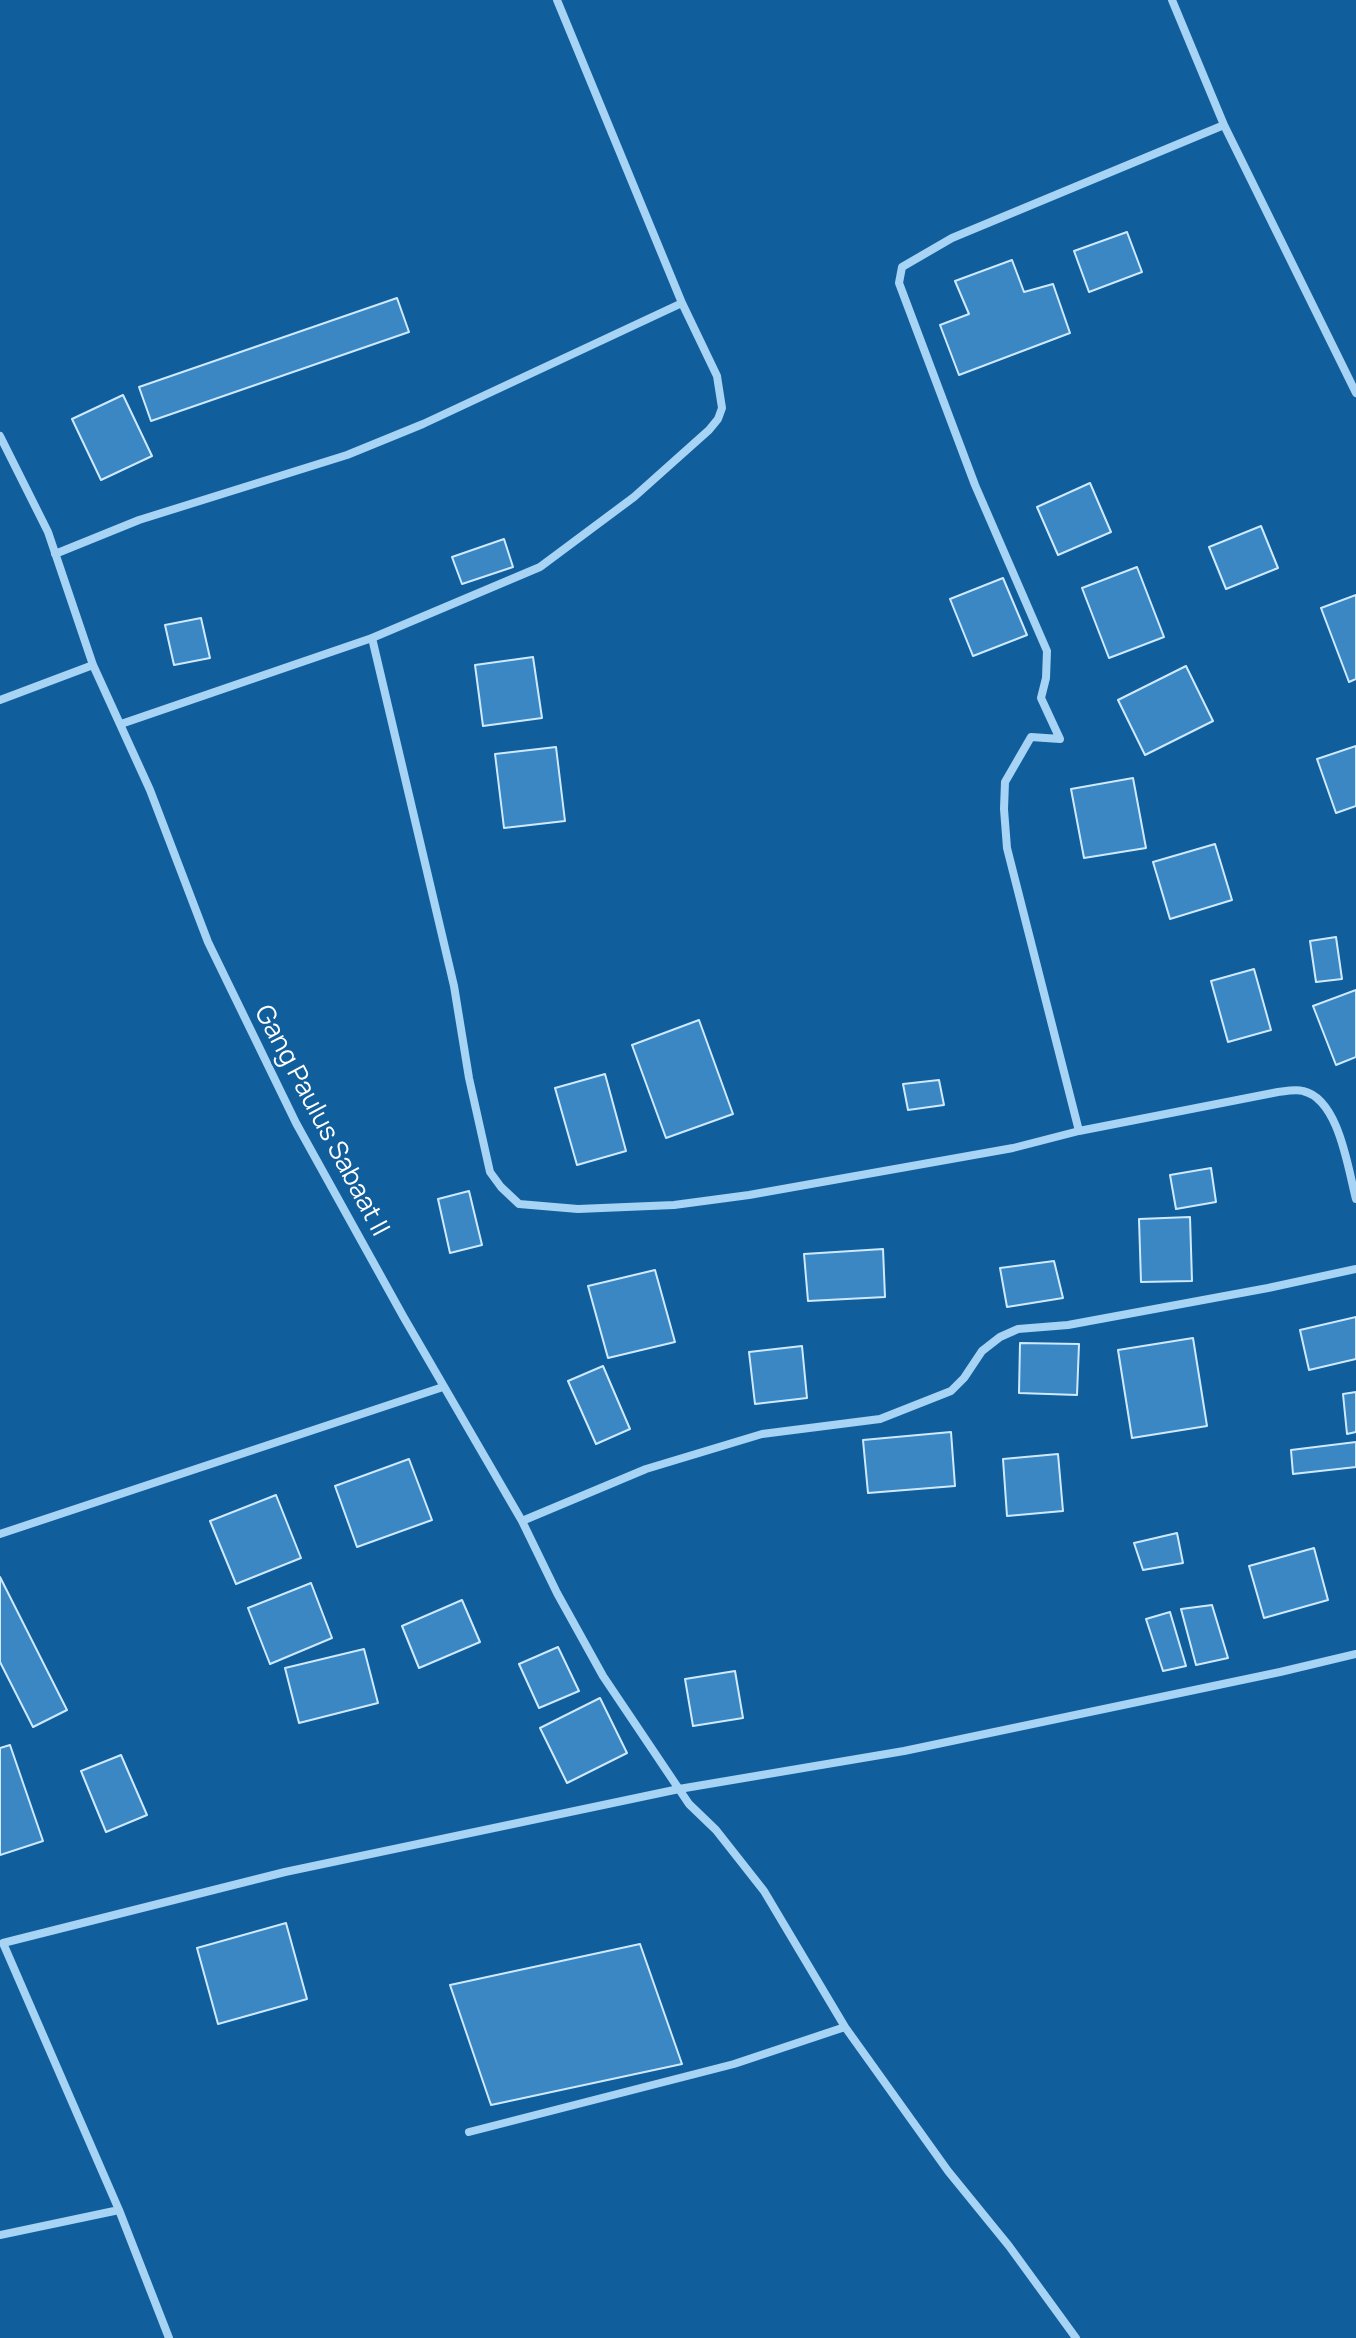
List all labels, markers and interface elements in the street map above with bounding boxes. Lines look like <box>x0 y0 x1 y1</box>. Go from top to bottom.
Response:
street label: Gang Paulus Sabaat II <box>247 1000 395 1242</box>

